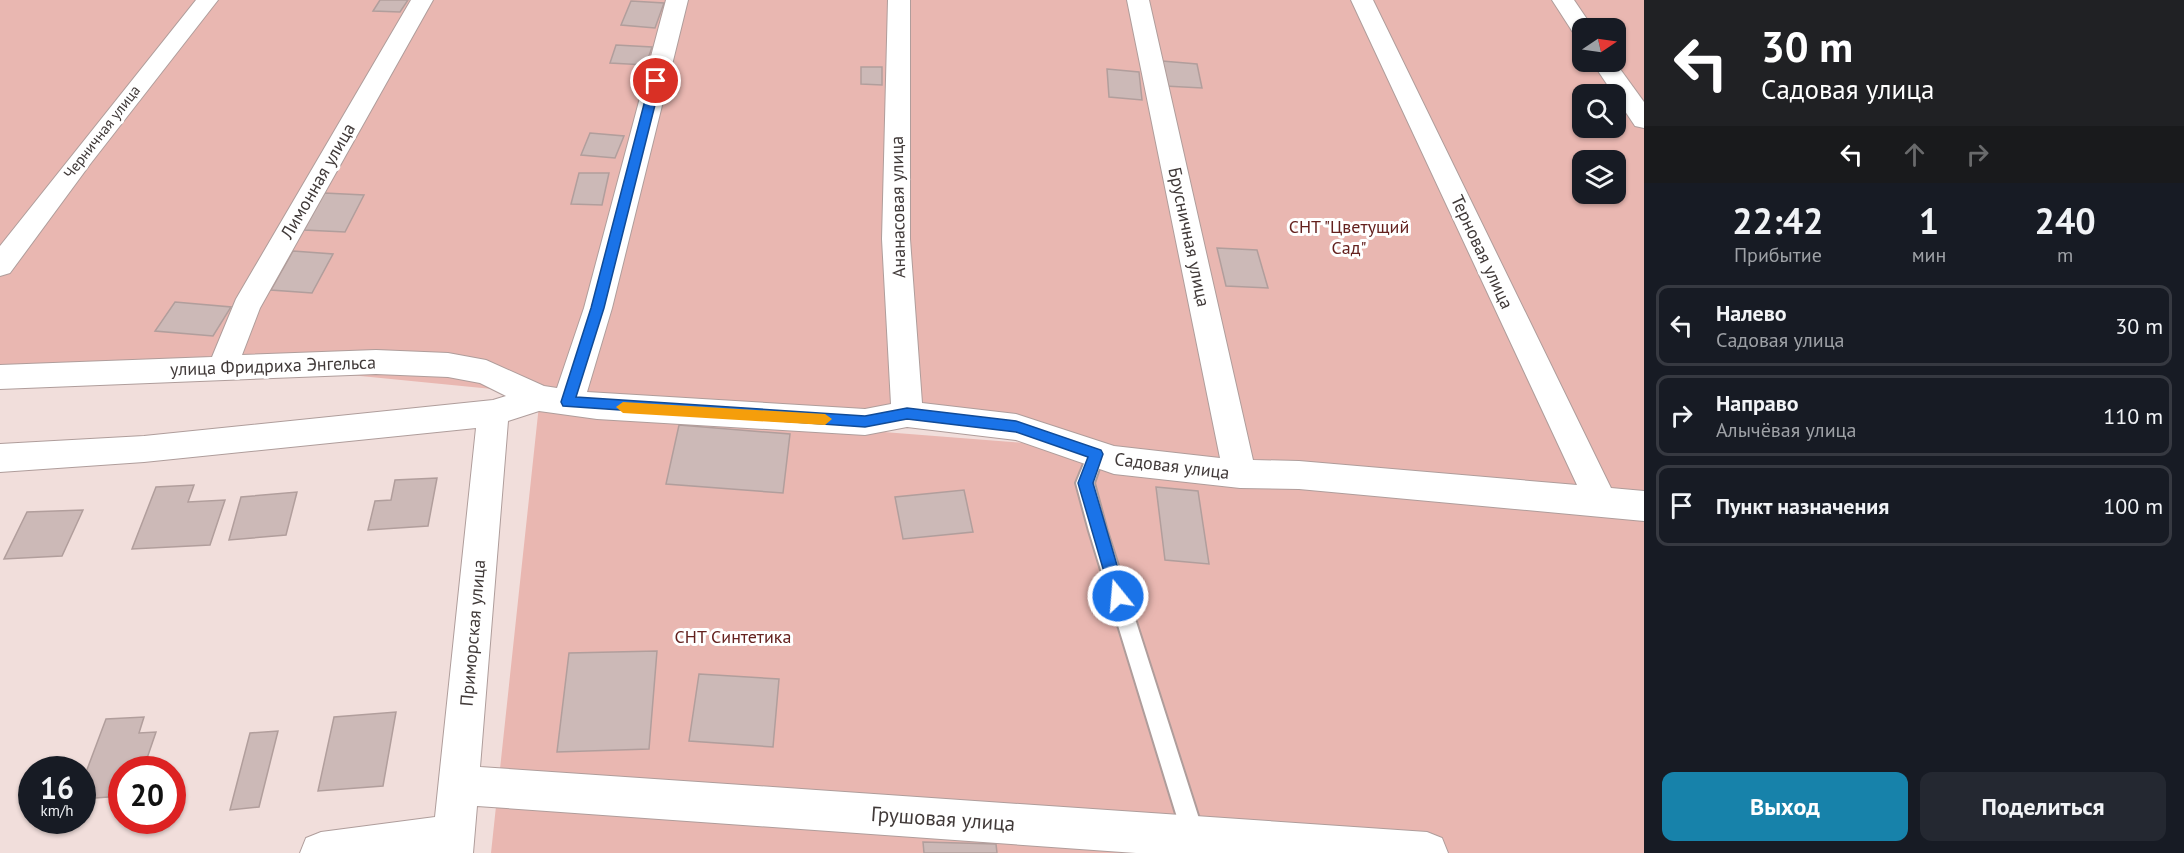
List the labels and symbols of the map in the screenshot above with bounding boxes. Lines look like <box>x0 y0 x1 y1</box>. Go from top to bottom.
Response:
north arrow <box>1572 18 1626 72</box>
pin <box>630 55 681 106</box>
street label: Черничная улица <box>59 81 144 182</box>
street label: Лимонная улица <box>275 119 360 244</box>
street label: Ананасовая улица <box>885 136 910 278</box>
street label: Брусничная улица <box>1163 165 1216 309</box>
street label: Терновая улица <box>1446 191 1519 312</box>
park label: СНТ "Цветущий Сад" <box>1289 215 1409 259</box>
street label: улица Фридриха Энгельса <box>170 350 376 381</box>
street label: Садовая улица <box>1113 447 1231 484</box>
street label: Приморская улица <box>455 559 490 707</box>
position arrow <box>1086 564 1150 628</box>
park label: СНТ Синтетика <box>675 625 791 648</box>
speed limit sign: 20 <box>108 756 186 834</box>
street label: Грушовая улица <box>870 800 1016 837</box>

